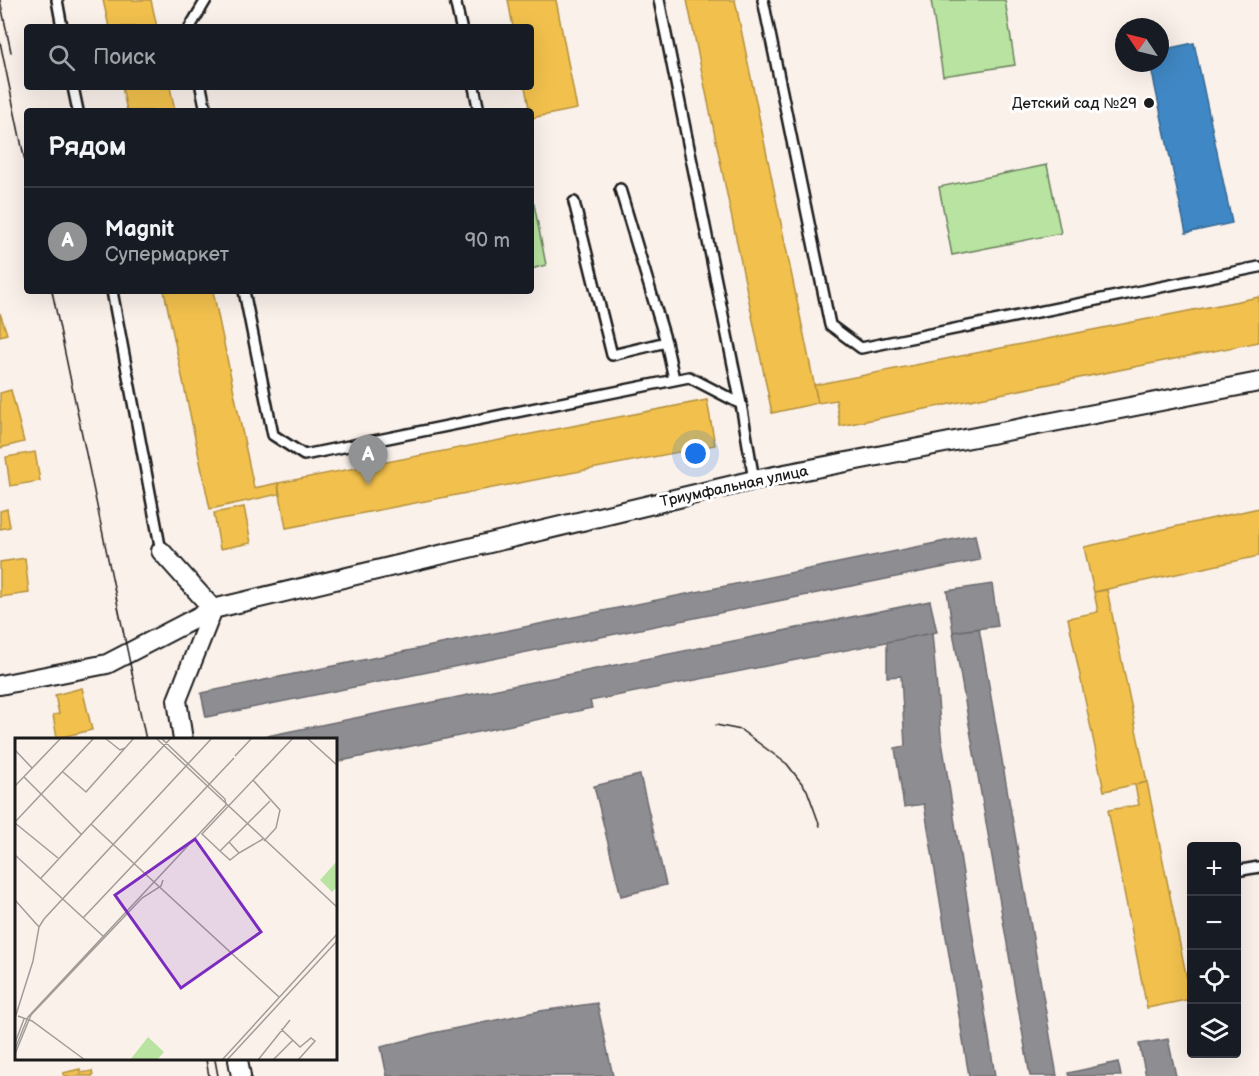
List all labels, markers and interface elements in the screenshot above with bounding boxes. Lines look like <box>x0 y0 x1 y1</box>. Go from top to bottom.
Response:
north arrow <box>1115 18 1169 72</box>
search box <box>24 24 534 90</box>
icon: search <box>45 41 78 74</box>
text: Поиск <box>93 44 156 71</box>
place label: Детский сад №29 <box>1012 94 1137 113</box>
marker: Детский сад №29 <box>1142 96 1156 110</box>
text: Рядом <box>48 132 126 163</box>
text: Magnit <box>105 216 174 243</box>
text: A <box>61 229 74 253</box>
text: 90 m <box>465 229 510 253</box>
text: Супермаркет <box>105 243 229 267</box>
pin: A <box>348 436 388 485</box>
your location <box>681 439 710 468</box>
street label: Триумфальная улица <box>658 461 810 511</box>
inset map <box>15 738 338 1061</box>
map controls <box>1187 842 1241 1058</box>
button: + <box>1187 842 1241 896</box>
button: − <box>1187 896 1241 950</box>
button: locate <box>1187 950 1241 1004</box>
button: layers <box>1187 1004 1241 1058</box>

